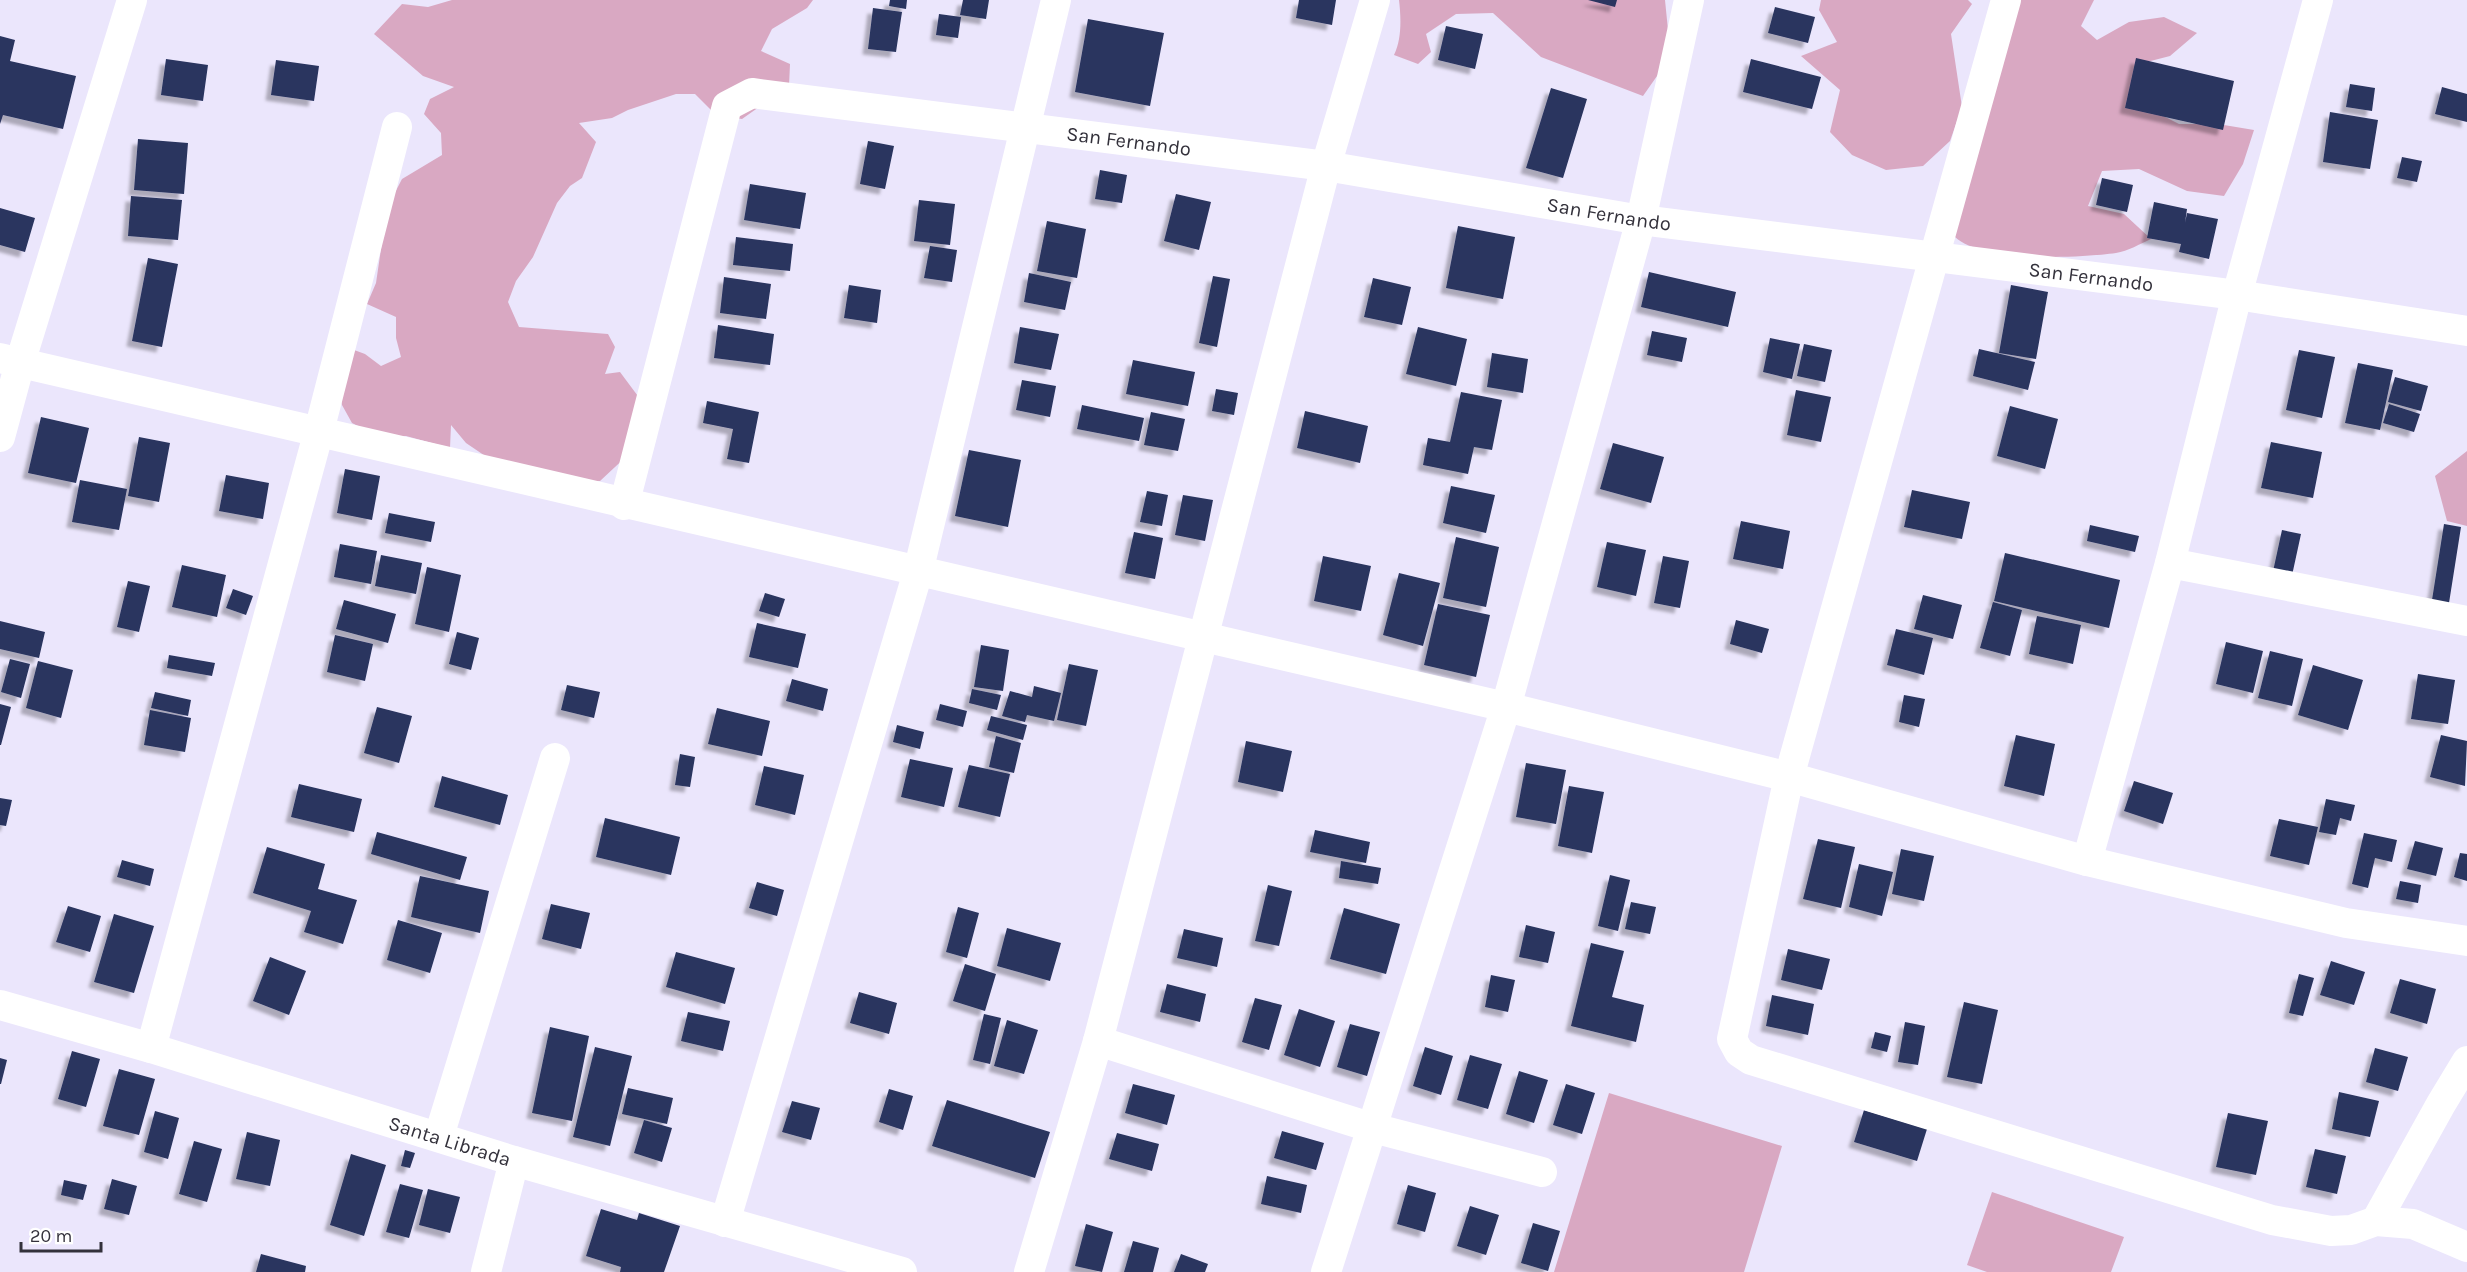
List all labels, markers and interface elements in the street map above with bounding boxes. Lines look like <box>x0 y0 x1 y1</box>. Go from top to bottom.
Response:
street label: San Fernando <box>1065 122 1192 160</box>
street label: San Fernando <box>1545 193 1672 235</box>
street label: San Fernando <box>2027 257 2155 296</box>
street label: Santa Librada <box>386 1111 514 1171</box>
scale bar <box>21 1215 100 1253</box>
text: 20 m <box>30 1225 72 1247</box>

